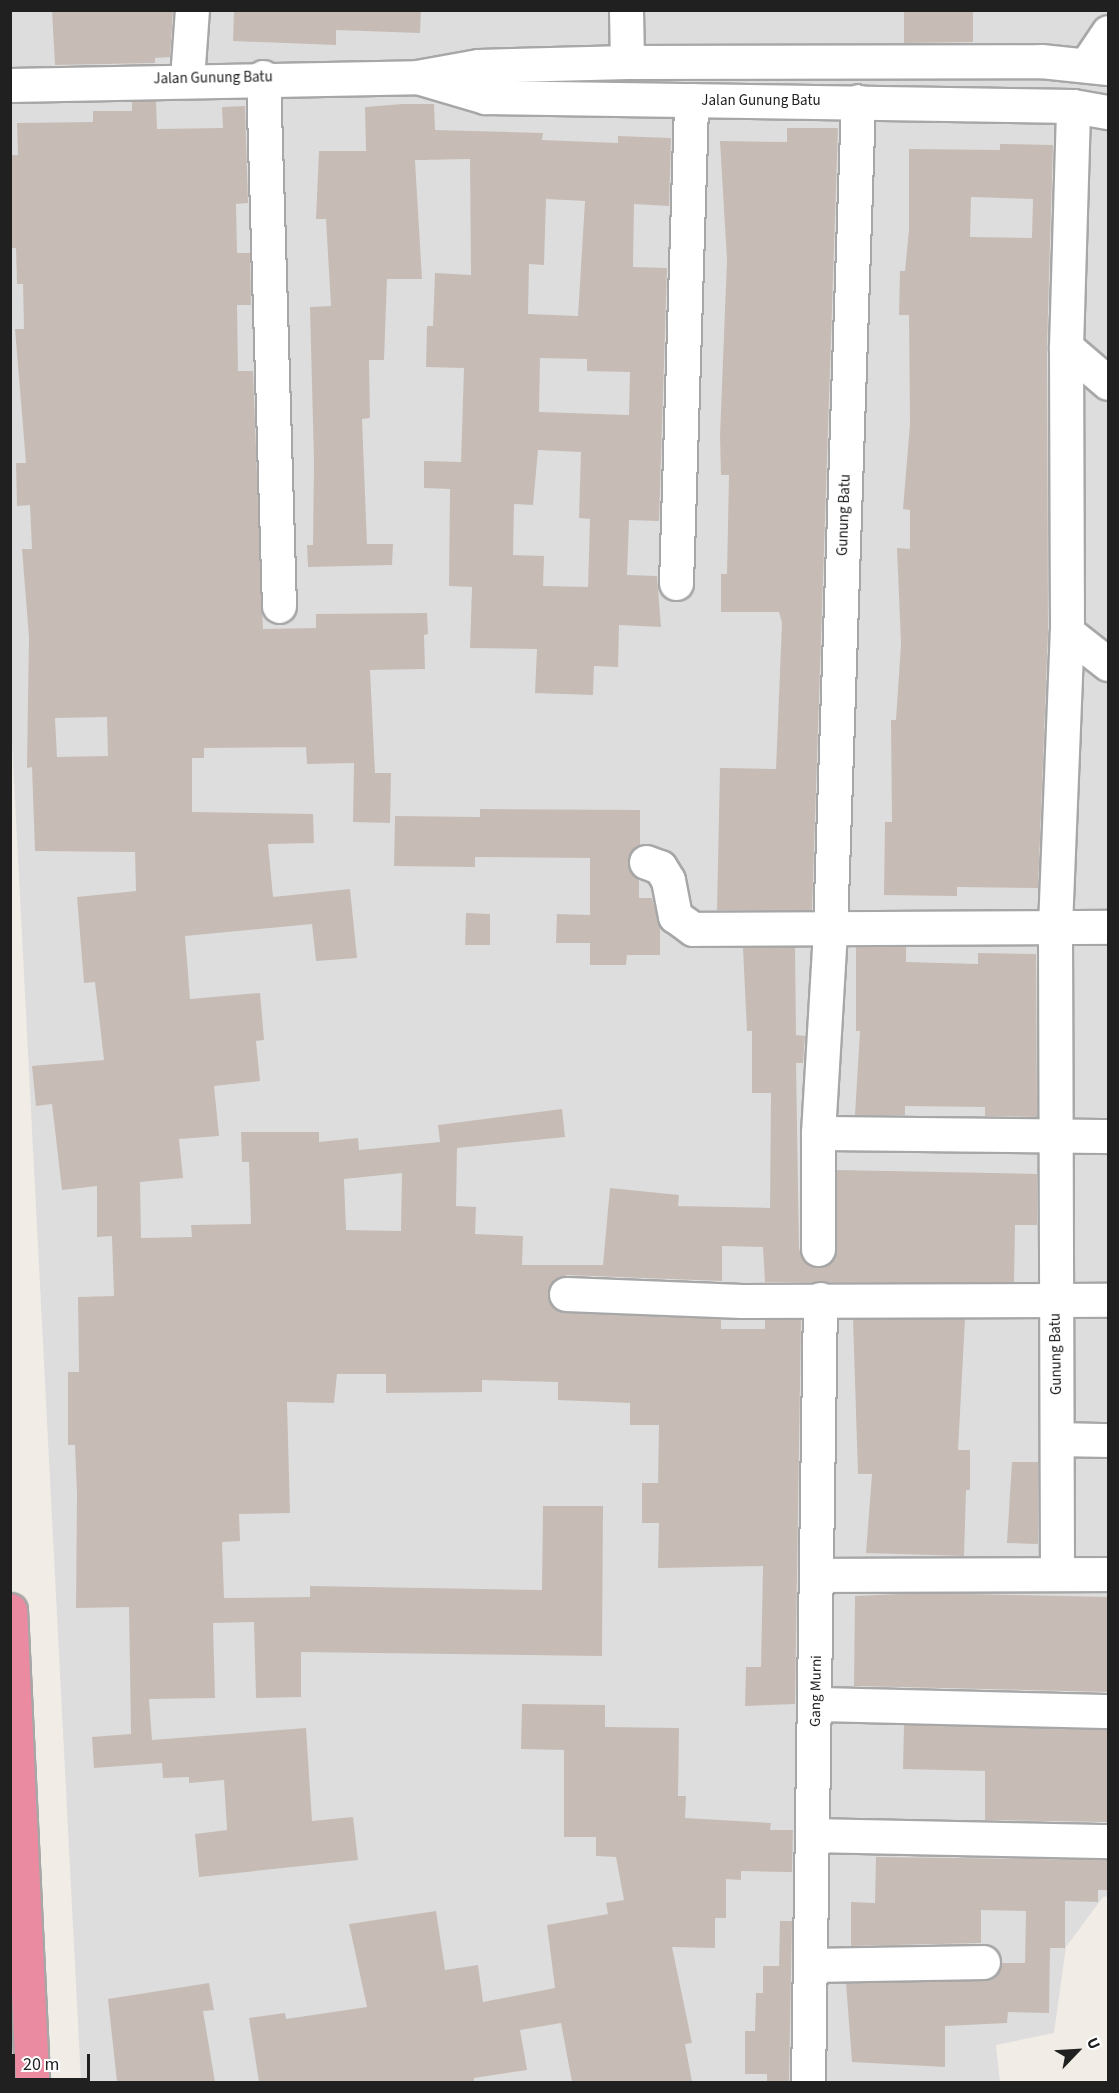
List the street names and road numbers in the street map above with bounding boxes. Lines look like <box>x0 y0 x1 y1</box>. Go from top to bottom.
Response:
street label: Jalan Gunung Batu <box>153 68 273 88</box>
street label: Jalan Gunung Batu <box>701 92 821 110</box>
street label: Gunung Batu <box>834 474 854 556</box>
street label: Gunung Batu <box>1046 1313 1066 1395</box>
street label: Gang Murni <box>806 1655 826 1727</box>

